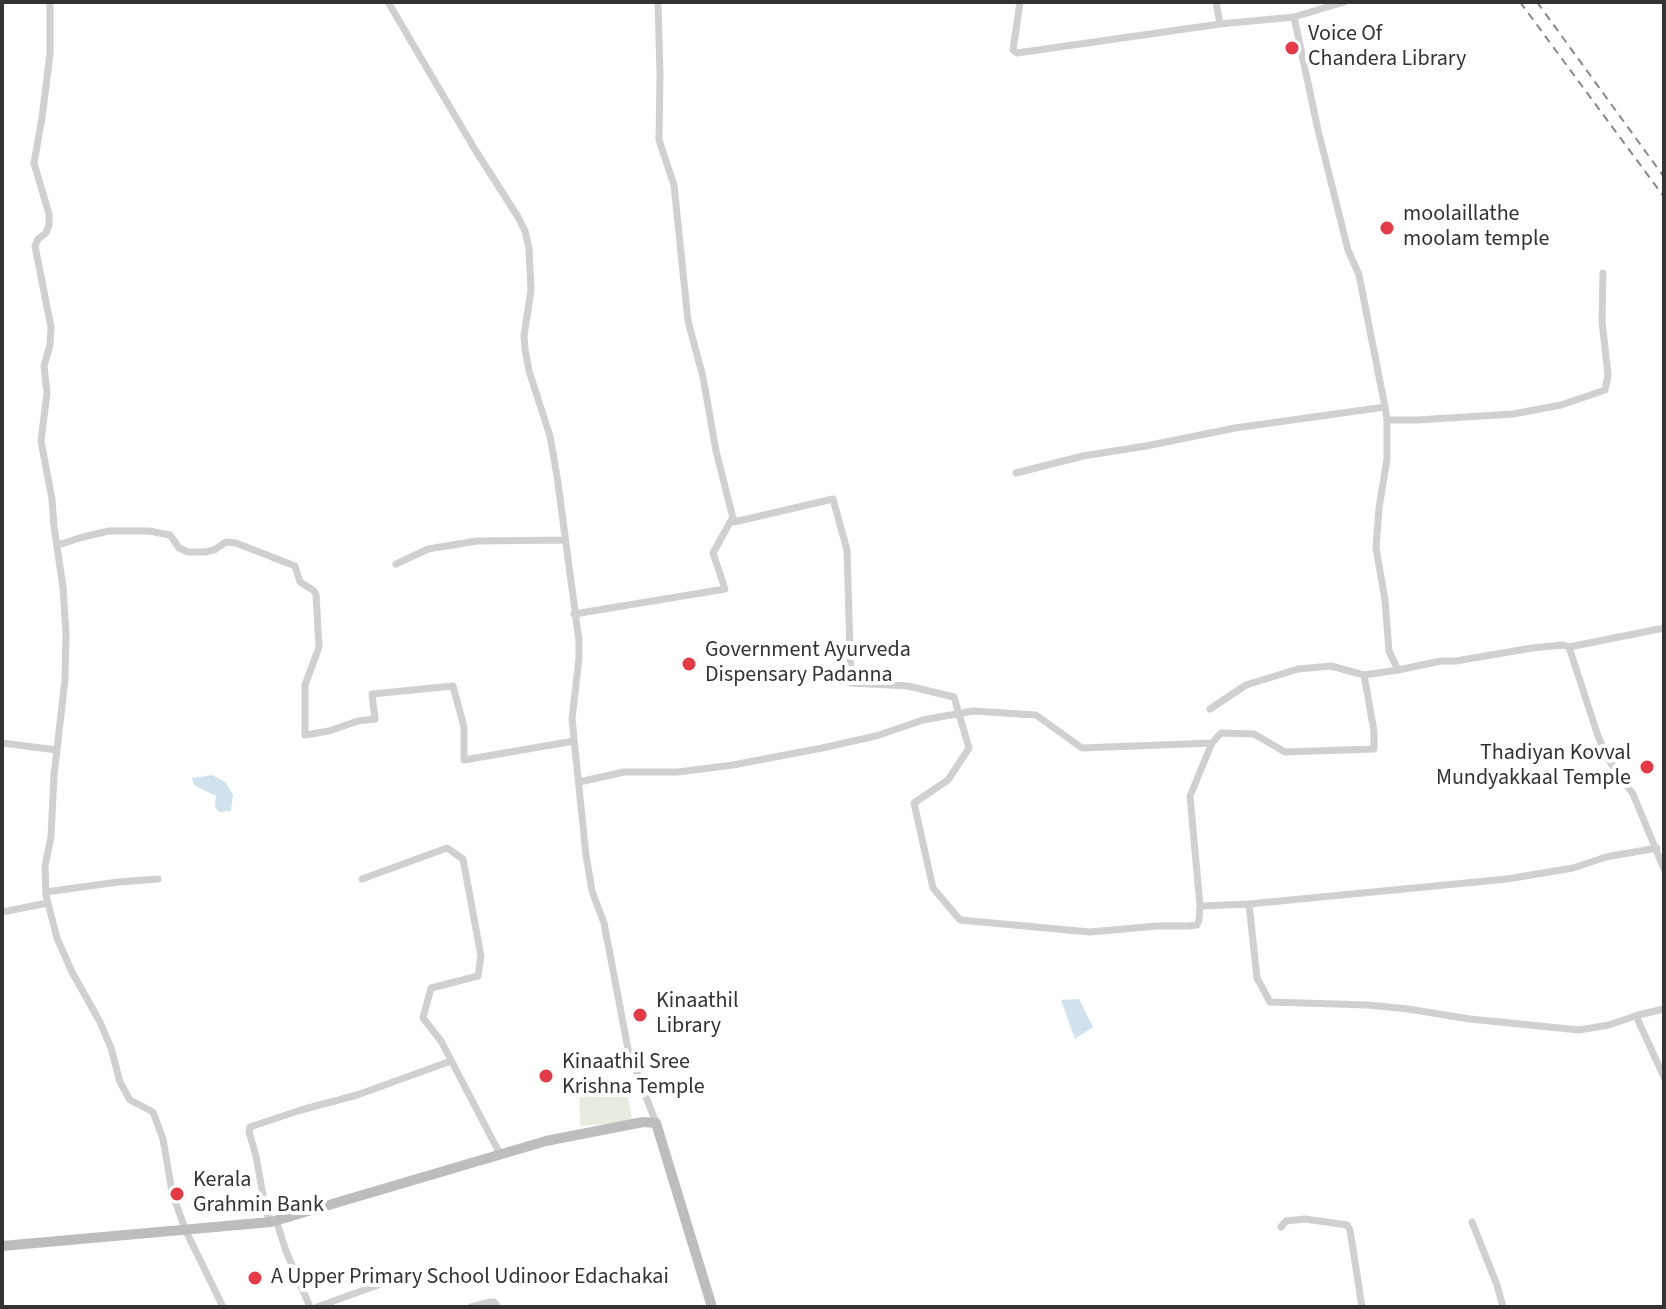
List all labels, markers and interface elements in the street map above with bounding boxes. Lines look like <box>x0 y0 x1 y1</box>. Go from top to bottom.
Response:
place label: Voice Of Chandera Library <box>1308 22 1466 74</box>
marker: Voice Of Chandera Library <box>1283 39 1301 57</box>
place label: moolaillathe moolam temple <box>1403 202 1549 254</box>
marker: moolaillathe moolam temple <box>1378 219 1396 237</box>
place label: Government Ayurveda Dispensary Padanna <box>705 638 911 690</box>
marker: Government Ayurveda Dispensary Padanna <box>680 655 698 673</box>
place label: Thadiyan Kovval Mundyakkaal Temple <box>1436 741 1631 792</box>
marker: Thadiyan Kovval Mundyakkaal Temple <box>1638 758 1656 776</box>
place label: Kinaathil Library <box>656 989 738 1040</box>
marker: Kinaathil Library <box>631 1006 649 1024</box>
place label: Kinaathil Sree Krishna Temple <box>562 1050 705 1102</box>
marker: Kinaathil Sree Krishna Temple <box>537 1067 555 1085</box>
place label: Kerala Grahmin Bank <box>193 1168 324 1220</box>
marker: Kerala Grahmin Bank <box>168 1185 186 1203</box>
place label: A Upper Primary School Udinoor Edachakai <box>271 1265 669 1291</box>
marker: A Upper Primary School Udinoor Edachakai <box>246 1269 264 1287</box>

